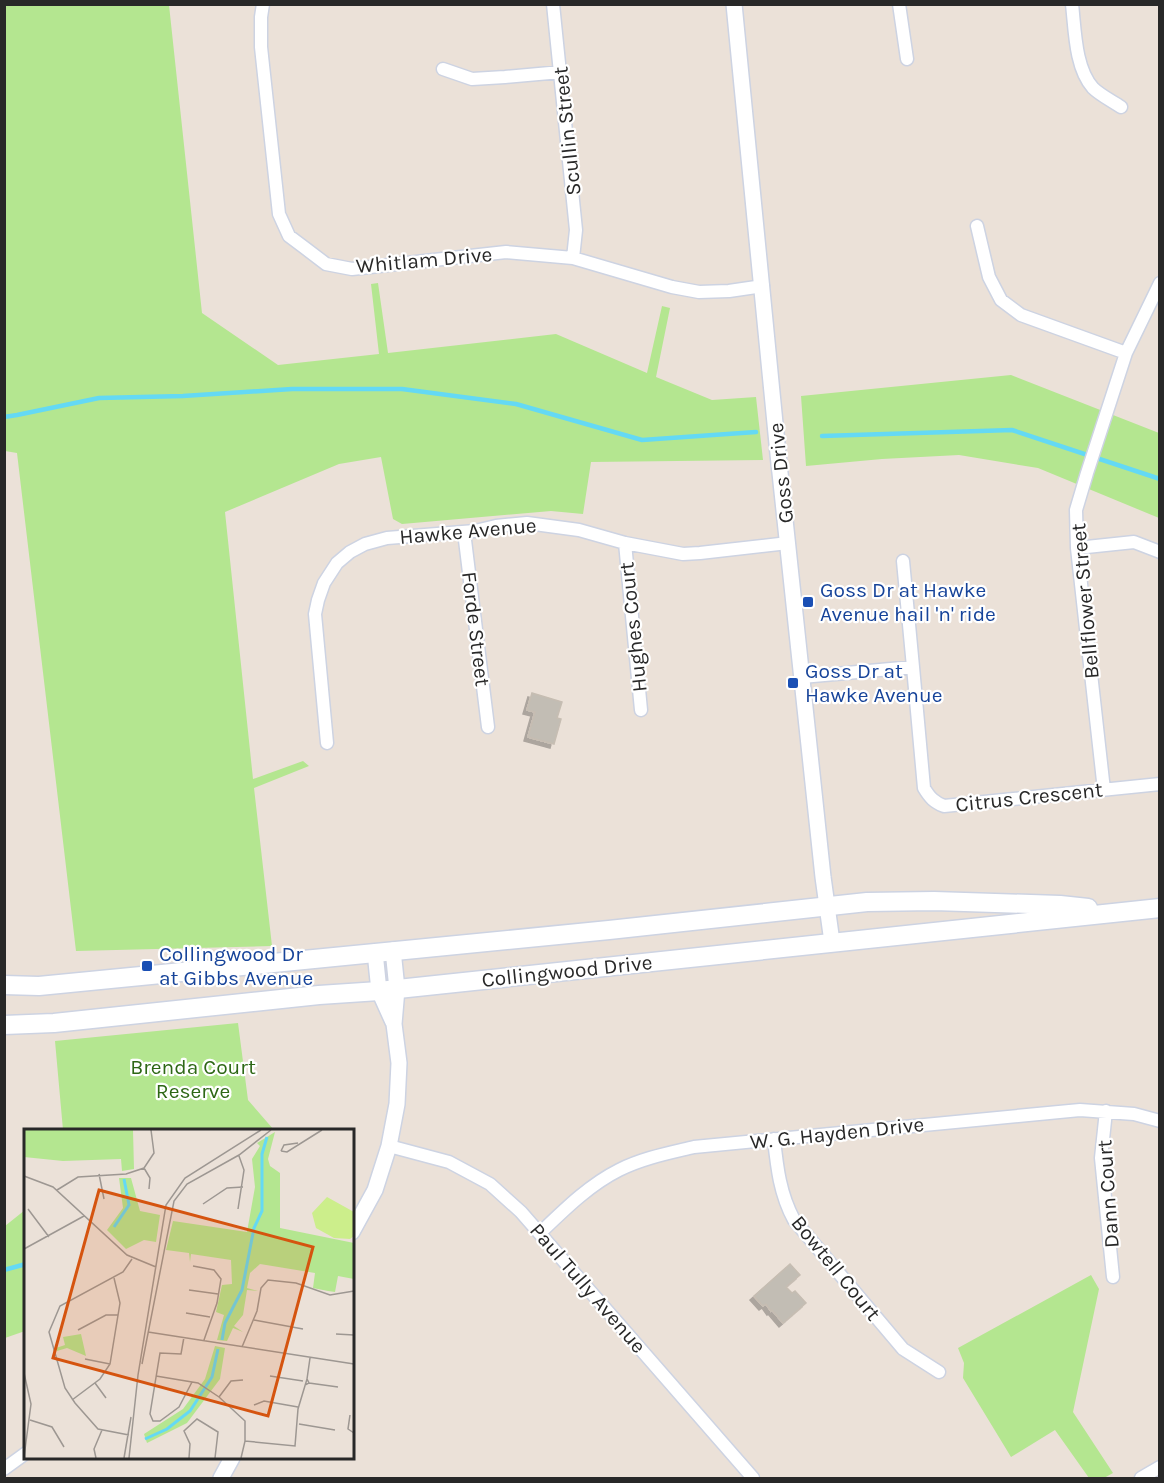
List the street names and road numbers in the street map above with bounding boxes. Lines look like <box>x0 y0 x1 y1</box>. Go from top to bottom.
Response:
street label: Scullin Street <box>548 65 586 197</box>
street label: Whitlam Drive <box>355 242 493 278</box>
street label: Goss Drive <box>764 421 798 525</box>
street label: Hawke Avenue <box>398 513 538 549</box>
street label: Bellflower Street <box>1066 522 1104 680</box>
street label: Hughes Court <box>614 561 652 693</box>
street label: Forde Street <box>457 570 495 688</box>
street label: Citrus Crescent <box>954 777 1104 817</box>
street label: Collingwood Drive <box>480 950 654 992</box>
street label: W. G. Hayden Drive <box>749 1112 925 1154</box>
street label: Dann Court <box>1092 1139 1124 1249</box>
street label: Bowtell Court <box>786 1211 886 1325</box>
street label: Paul Tully Avenue <box>525 1218 651 1358</box>

